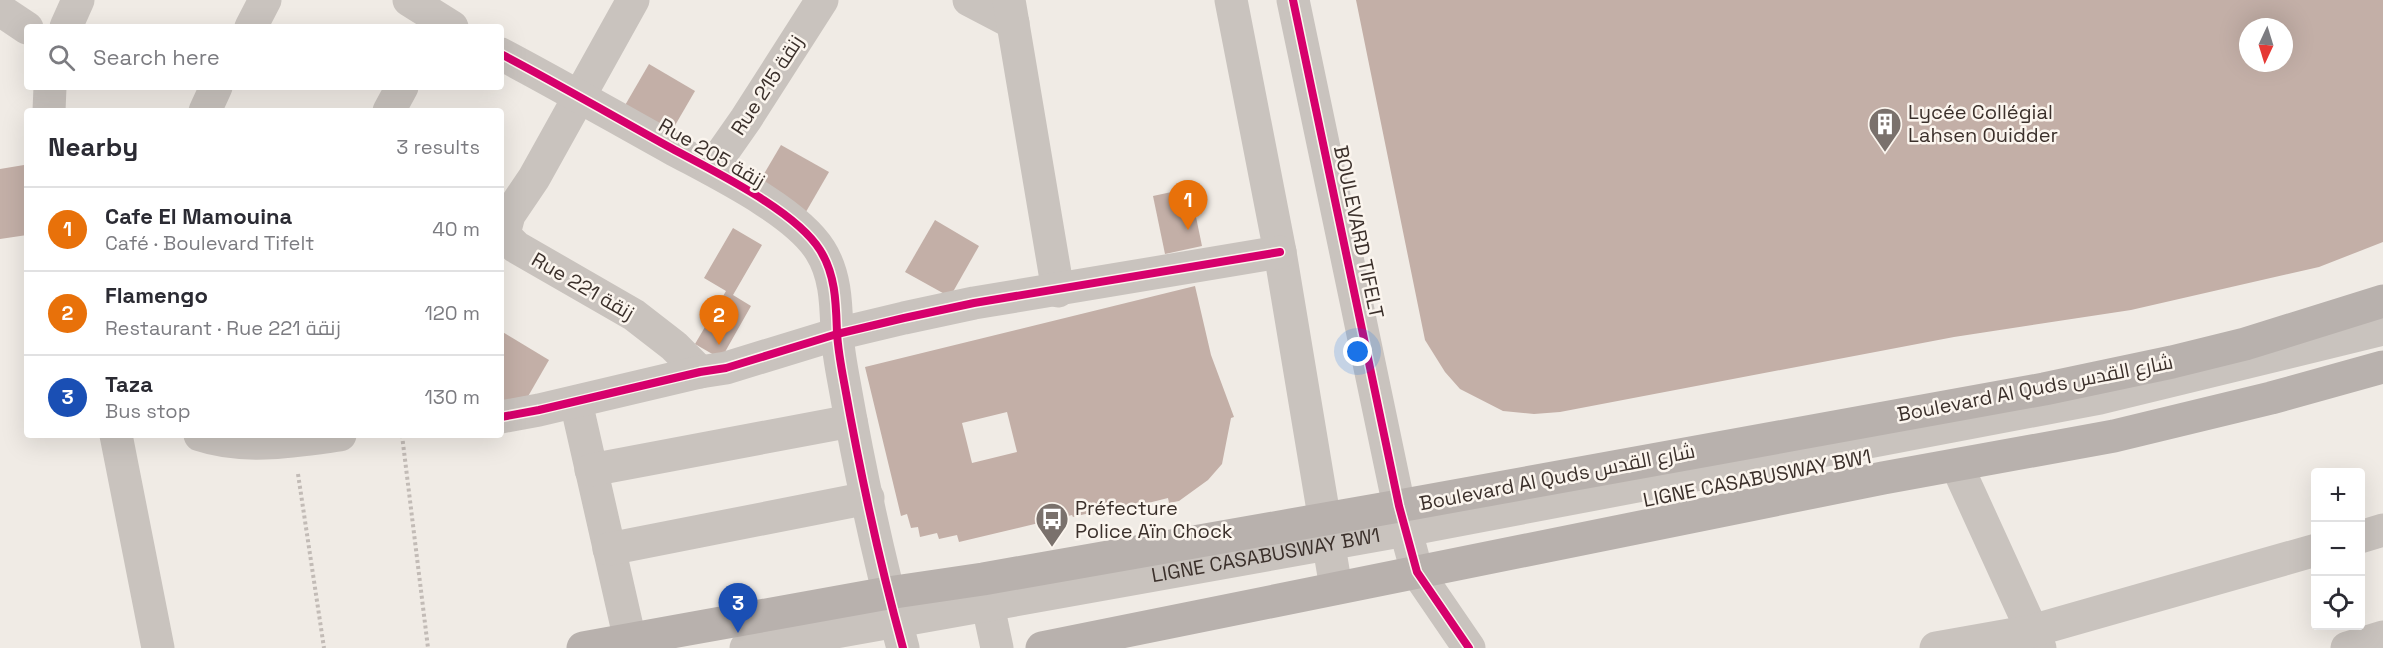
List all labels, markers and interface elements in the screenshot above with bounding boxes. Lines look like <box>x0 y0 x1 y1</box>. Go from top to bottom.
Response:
north arrow <box>2239 18 2293 72</box>
search box <box>24 24 504 90</box>
street label: Rue 215 زنقة <box>725 30 809 140</box>
icon: search <box>45 41 78 74</box>
text: Search here <box>93 43 220 71</box>
place label: Lycée Collégial Lahsen Ouidder <box>1908 99 2058 148</box>
building icon: Lycée Collégial Lahsen Ouidder <box>1867 106 1903 153</box>
street label: Rue 205 زنقة <box>654 112 770 194</box>
text: Nearby <box>48 130 138 164</box>
text: 3 results <box>396 134 480 160</box>
street label: BOULEVARD TIFELT <box>1328 143 1390 321</box>
pin: 1 <box>1168 180 1208 230</box>
text: Cafe El Mamouina <box>105 202 292 230</box>
text: 1 <box>63 216 72 242</box>
text: 40 m <box>432 216 480 242</box>
text: Café · Boulevard Tifelt <box>105 230 315 256</box>
street label: Rue 221 زنقة <box>527 246 639 326</box>
text: Flamengo <box>105 281 208 309</box>
pin: 2 <box>700 296 738 345</box>
text: 2 <box>62 300 73 326</box>
text: 120 m <box>424 300 480 326</box>
text: Restaurant · Rue 221 زنقة <box>105 315 341 341</box>
your location <box>1343 337 1372 366</box>
street label: Boulevard Al Quds شارع القدس <box>1895 348 2175 428</box>
text: Taza <box>105 370 153 398</box>
text: 3 <box>61 384 74 410</box>
text: 130 m <box>424 384 480 410</box>
text: Bus stop <box>105 398 191 424</box>
street label: Boulevard Al Quds شارع القدس <box>1417 437 1697 517</box>
street label: LIGNE CASABUSWAY BW1 <box>1641 443 1873 513</box>
map controls <box>2311 468 2365 630</box>
button: + <box>2311 468 2365 522</box>
place label: Préfecture Police Aïn Chock <box>1075 495 1233 544</box>
bus stop icon: Préfecture Police Aïn Chock <box>1034 501 1070 548</box>
street label: LIGNE CASABUSWAY BW1 <box>1149 522 1382 588</box>
button: − <box>2311 522 2365 576</box>
button: locate <box>2311 576 2365 630</box>
pin: 3 <box>718 584 758 633</box>

